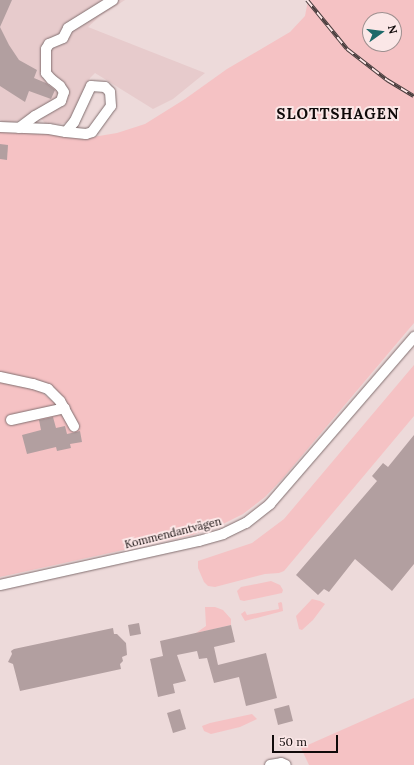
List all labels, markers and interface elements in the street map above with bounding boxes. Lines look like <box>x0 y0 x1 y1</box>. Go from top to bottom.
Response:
north arrow <box>362 12 402 52</box>
text: N <box>385 24 400 35</box>
district label: SLOTTSHAGEN <box>276 105 400 123</box>
street label: Kommendantvägen <box>123 515 223 551</box>
scale bar <box>274 727 340 753</box>
text: 50 m <box>279 734 307 749</box>

